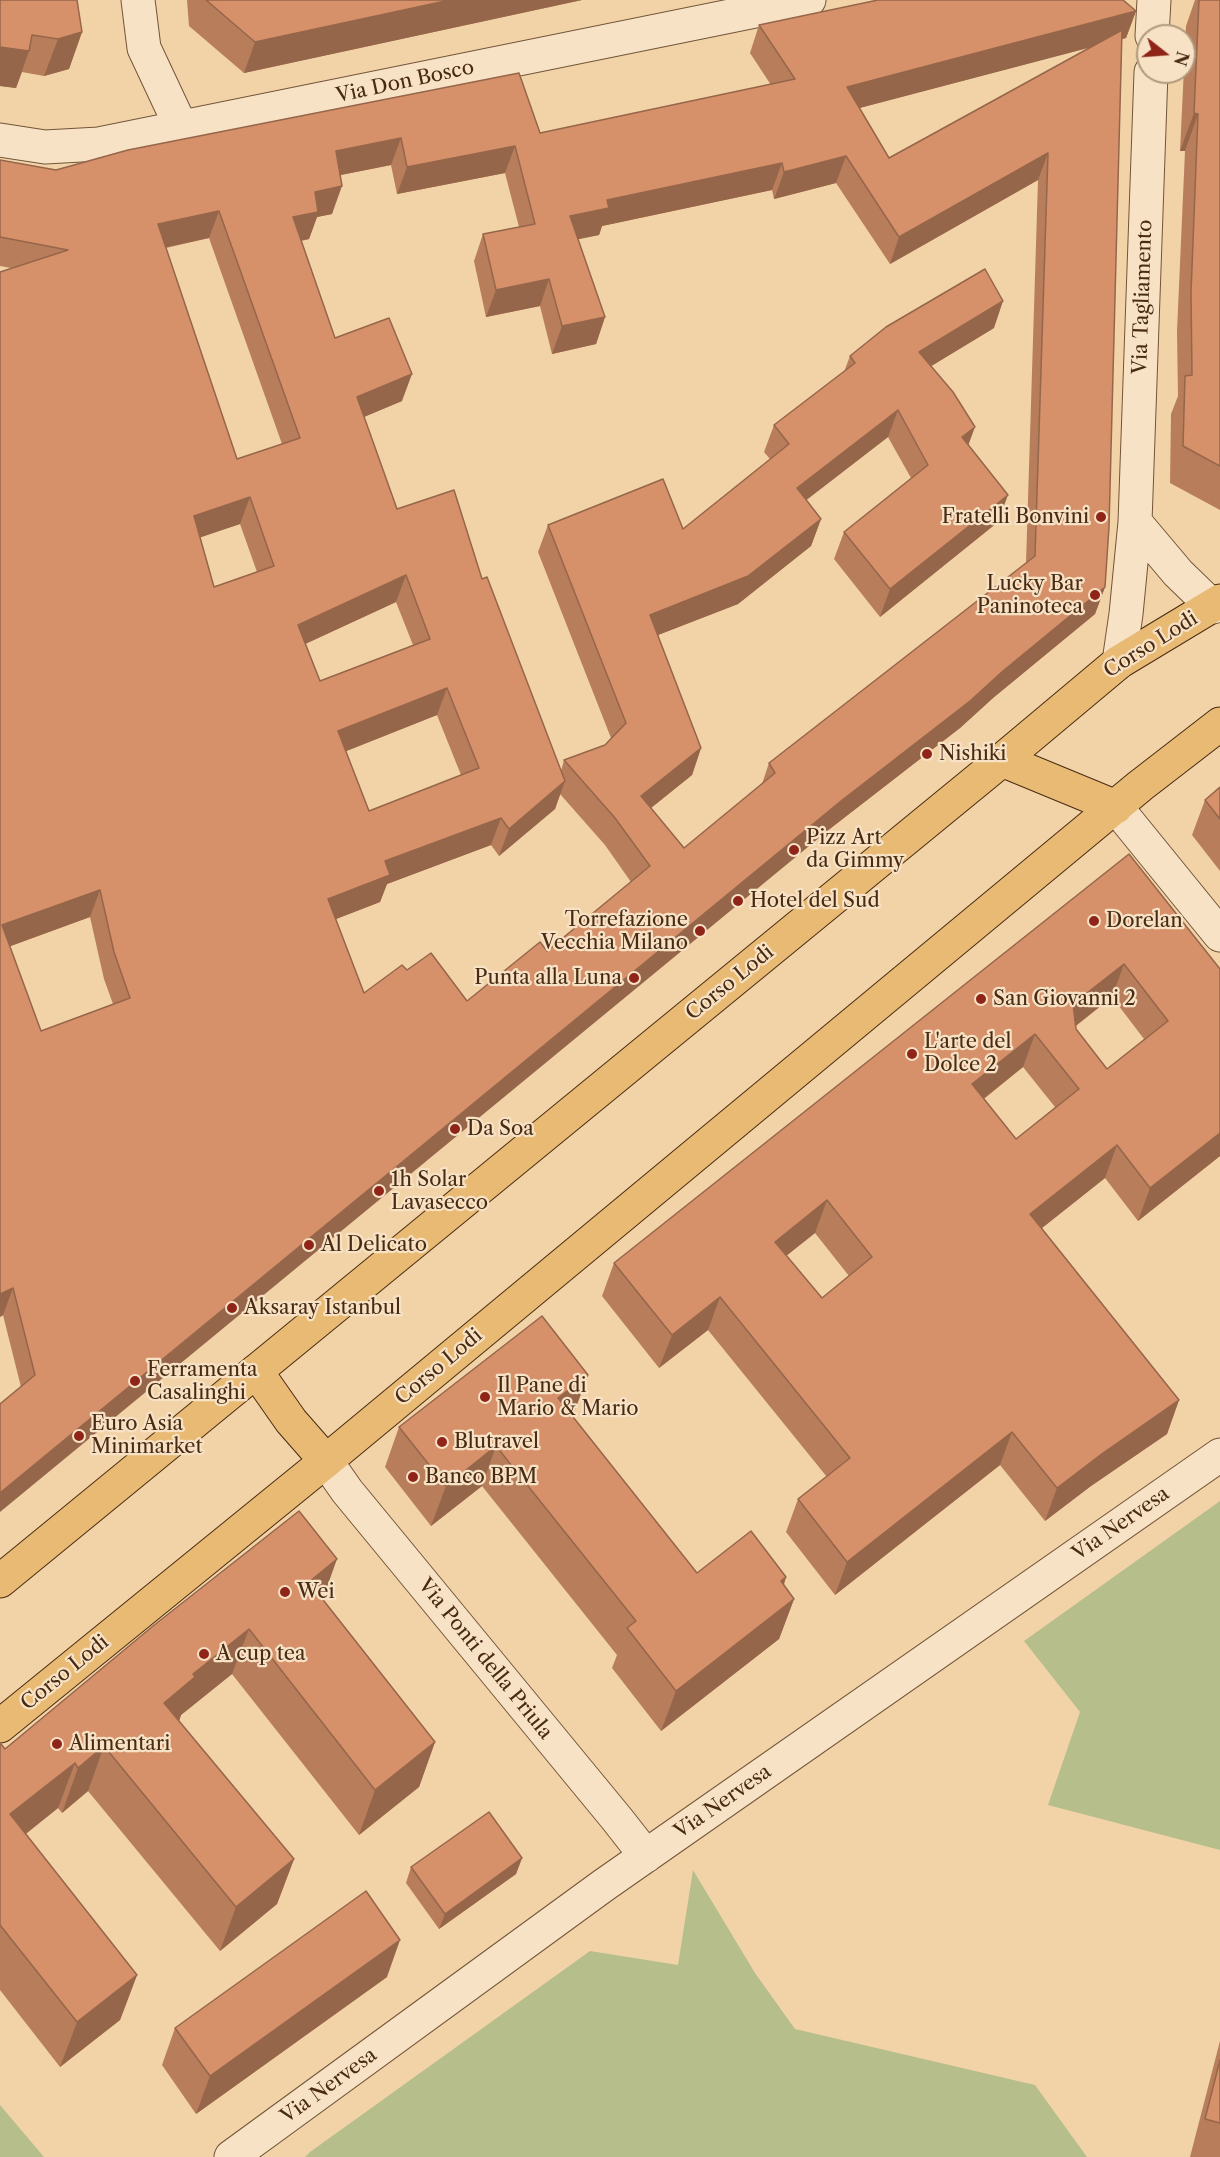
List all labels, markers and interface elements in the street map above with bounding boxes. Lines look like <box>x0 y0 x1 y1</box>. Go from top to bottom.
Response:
north arrow <box>1136 24 1196 84</box>
text: N <box>1170 49 1193 68</box>
street label: Via Don Bosco <box>334 56 476 108</box>
street label: Via Tagliamento <box>1128 219 1158 375</box>
place label: Fratelli Bonvini <box>942 505 1089 529</box>
marker: Fratelli Bonvini <box>1094 510 1108 524</box>
place label: Lucky Bar Paninoteca <box>977 572 1083 619</box>
marker: Lucky Bar Paninoteca <box>1088 588 1102 602</box>
street label: Corso Lodi <box>1100 607 1202 683</box>
place label: Nishiki <box>939 742 1006 766</box>
marker: Nishiki <box>920 747 934 761</box>
place label: Pizz Art da Gimmy <box>806 826 904 873</box>
marker: Pizz Art da Gimmy <box>787 843 801 857</box>
place label: Hotel del Sud <box>750 889 880 913</box>
marker: Hotel del Sud <box>731 894 745 908</box>
place label: Torrefazione Vecchia Milano <box>541 908 688 955</box>
place label: Dorelan <box>1106 909 1183 933</box>
marker: Dorelan <box>1087 914 1101 928</box>
marker: Torrefazione Vecchia Milano <box>693 924 707 938</box>
street label: Corso Lodi <box>681 940 779 1026</box>
place label: Punta alla Luna <box>474 966 622 990</box>
marker: Punta alla Luna <box>627 971 641 985</box>
place label: San Giovanni 2 <box>993 987 1136 1011</box>
marker: San Giovanni 2 <box>974 992 988 1006</box>
place label: L'arte del Dolce 2 <box>924 1030 1011 1077</box>
marker: L'arte del Dolce 2 <box>905 1047 919 1061</box>
place label: Da Soa <box>467 1117 534 1141</box>
marker: Da Soa <box>448 1122 462 1136</box>
place label: 1h Solar Lavasecco <box>391 1168 488 1215</box>
marker: 1h Solar Lavasecco <box>372 1184 386 1198</box>
place label: Al Delicato <box>321 1233 427 1257</box>
marker: Al Delicato <box>302 1238 316 1252</box>
place label: Aksaray Istanbul <box>244 1296 401 1320</box>
marker: Aksaray Istanbul <box>225 1301 239 1315</box>
street label: Corso Lodi <box>391 1324 487 1410</box>
place label: Ferramenta Casalinghi <box>147 1358 258 1405</box>
marker: Ferramenta Casalinghi <box>128 1374 142 1388</box>
place label: Il Pane di Mario & Mario <box>497 1374 638 1421</box>
marker: Il Pane di Mario & Mario <box>478 1390 492 1404</box>
place label: Euro Asia Minimarket <box>91 1412 203 1459</box>
marker: Euro Asia Minimarket <box>72 1429 86 1443</box>
place label: Blutravel <box>454 1430 539 1454</box>
marker: Blutravel <box>435 1435 449 1449</box>
place label: Banco BPM <box>425 1465 537 1489</box>
marker: Banco BPM <box>406 1470 420 1484</box>
street label: Via Nervesa <box>1068 1482 1174 1566</box>
street label: Via Ponti della Priula <box>413 1574 557 1744</box>
place label: Wei <box>297 1580 334 1604</box>
marker: Wei <box>278 1585 292 1599</box>
street label: Corso Lodi <box>16 1630 114 1716</box>
place label: A cup tea <box>216 1642 305 1666</box>
marker: A cup tea <box>197 1647 211 1661</box>
place label: Alimentari <box>69 1732 170 1756</box>
marker: Alimentari <box>50 1737 64 1751</box>
street label: Via Nervesa <box>670 1760 776 1844</box>
street label: Via Nervesa <box>276 2043 382 2129</box>

